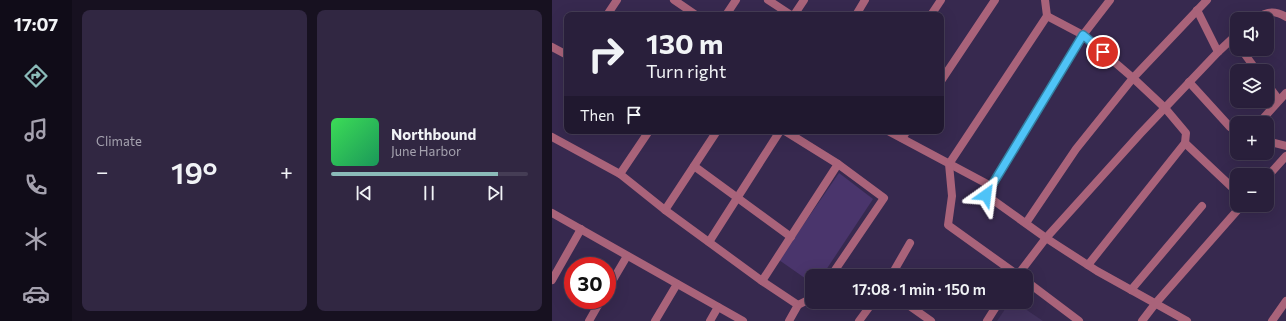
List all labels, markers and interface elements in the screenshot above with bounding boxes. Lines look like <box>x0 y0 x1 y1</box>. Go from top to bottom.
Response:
map controls <box>1230 12 1274 212</box>
button: sound <box>1230 12 1274 56</box>
text: 17:07 <box>14 13 58 35</box>
text: 130 m <box>646 26 723 60</box>
icon: right <box>580 28 632 80</box>
pin <box>1086 35 1120 69</box>
icon: arrive <box>1092 41 1114 63</box>
text: Turn right <box>646 60 726 82</box>
icon: directions <box>22 62 50 90</box>
button: layers <box>1230 64 1274 108</box>
icon: arrive <box>623 104 645 126</box>
text: Then <box>580 106 615 124</box>
icon: music <box>22 116 50 144</box>
button: + <box>1230 116 1274 160</box>
text: Northbound <box>391 125 476 143</box>
text: Climate <box>96 133 142 149</box>
text: June Harbor <box>391 143 461 159</box>
text: 19° <box>171 153 217 190</box>
text: − <box>96 158 109 185</box>
text: + <box>280 158 293 185</box>
button: − <box>1230 168 1274 212</box>
icon: phone <box>22 171 50 199</box>
position arrow <box>965 174 1007 216</box>
icon: previous <box>353 182 375 204</box>
icon: pause <box>418 182 440 204</box>
icon: next <box>484 182 506 204</box>
icon: climate <box>22 225 50 253</box>
speed limit sign: 30 <box>564 257 616 309</box>
icon: car <box>22 280 50 308</box>
text: 17:08 · 1 min · 150 m <box>852 280 986 298</box>

